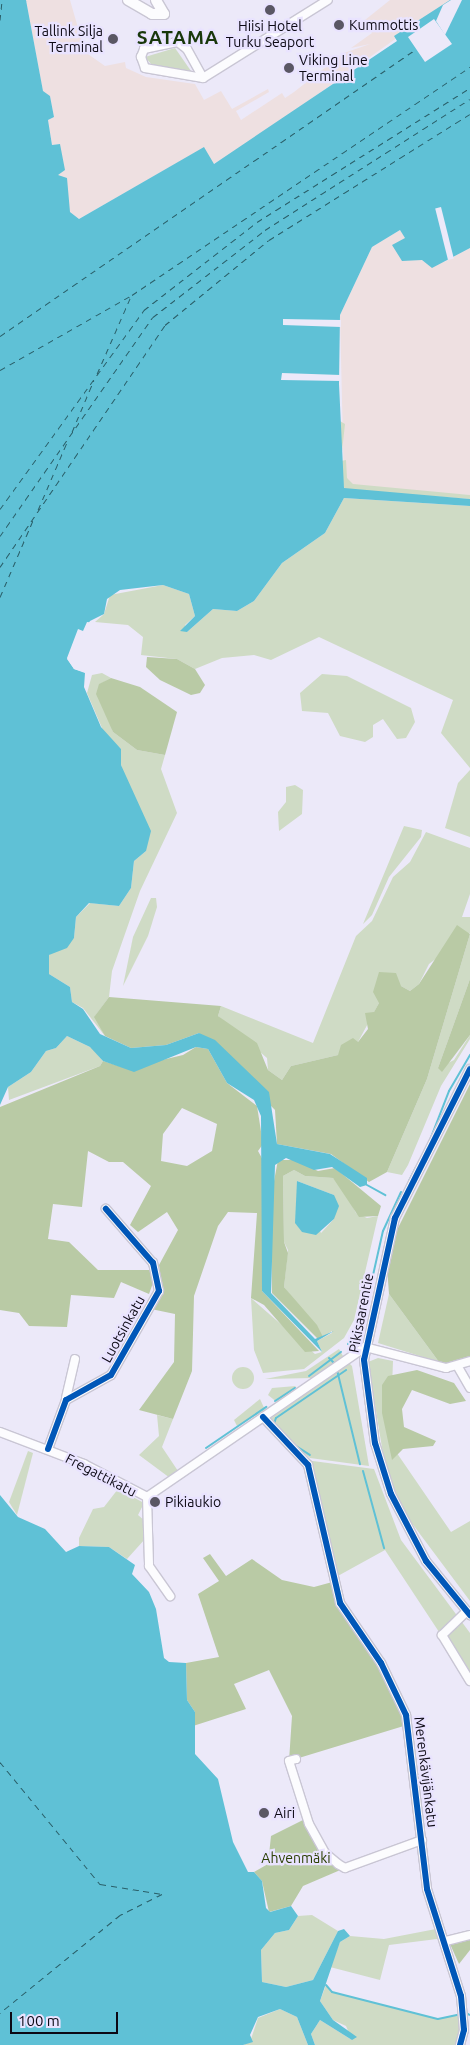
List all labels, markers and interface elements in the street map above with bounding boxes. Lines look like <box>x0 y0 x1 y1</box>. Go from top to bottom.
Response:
marker: Hiisi Hotel Turku Seaport <box>264 4 276 16</box>
place label: Kummottis <box>349 17 418 33</box>
place label: Hiisi Hotel Turku Seaport <box>226 18 314 50</box>
marker: Kummottis <box>333 19 345 31</box>
place label: Tallink Silja Terminal <box>35 23 103 56</box>
district label: SATAMA <box>136 27 220 49</box>
marker: Tallink Silja Terminal <box>107 33 119 45</box>
place label: Viking Line Terminal <box>299 52 368 84</box>
marker: Viking Line Terminal <box>283 62 295 74</box>
street label: Pikisaarentie <box>345 1272 377 1354</box>
street label: Luotsinkatu <box>98 1293 148 1365</box>
street label: Fregattikatu <box>63 1450 139 1500</box>
place label: Pikiaukio <box>165 1494 221 1510</box>
marker: Pikiaukio <box>149 1496 161 1508</box>
street label: Merenkävijänkatu <box>411 1716 441 1828</box>
place label: Airi <box>274 1805 295 1821</box>
marker: Airi <box>258 1807 270 1819</box>
park label: Ahvenmäki <box>261 1850 331 1866</box>
scale bar <box>12 2002 120 2034</box>
text: 100 m <box>18 2012 60 2029</box>

